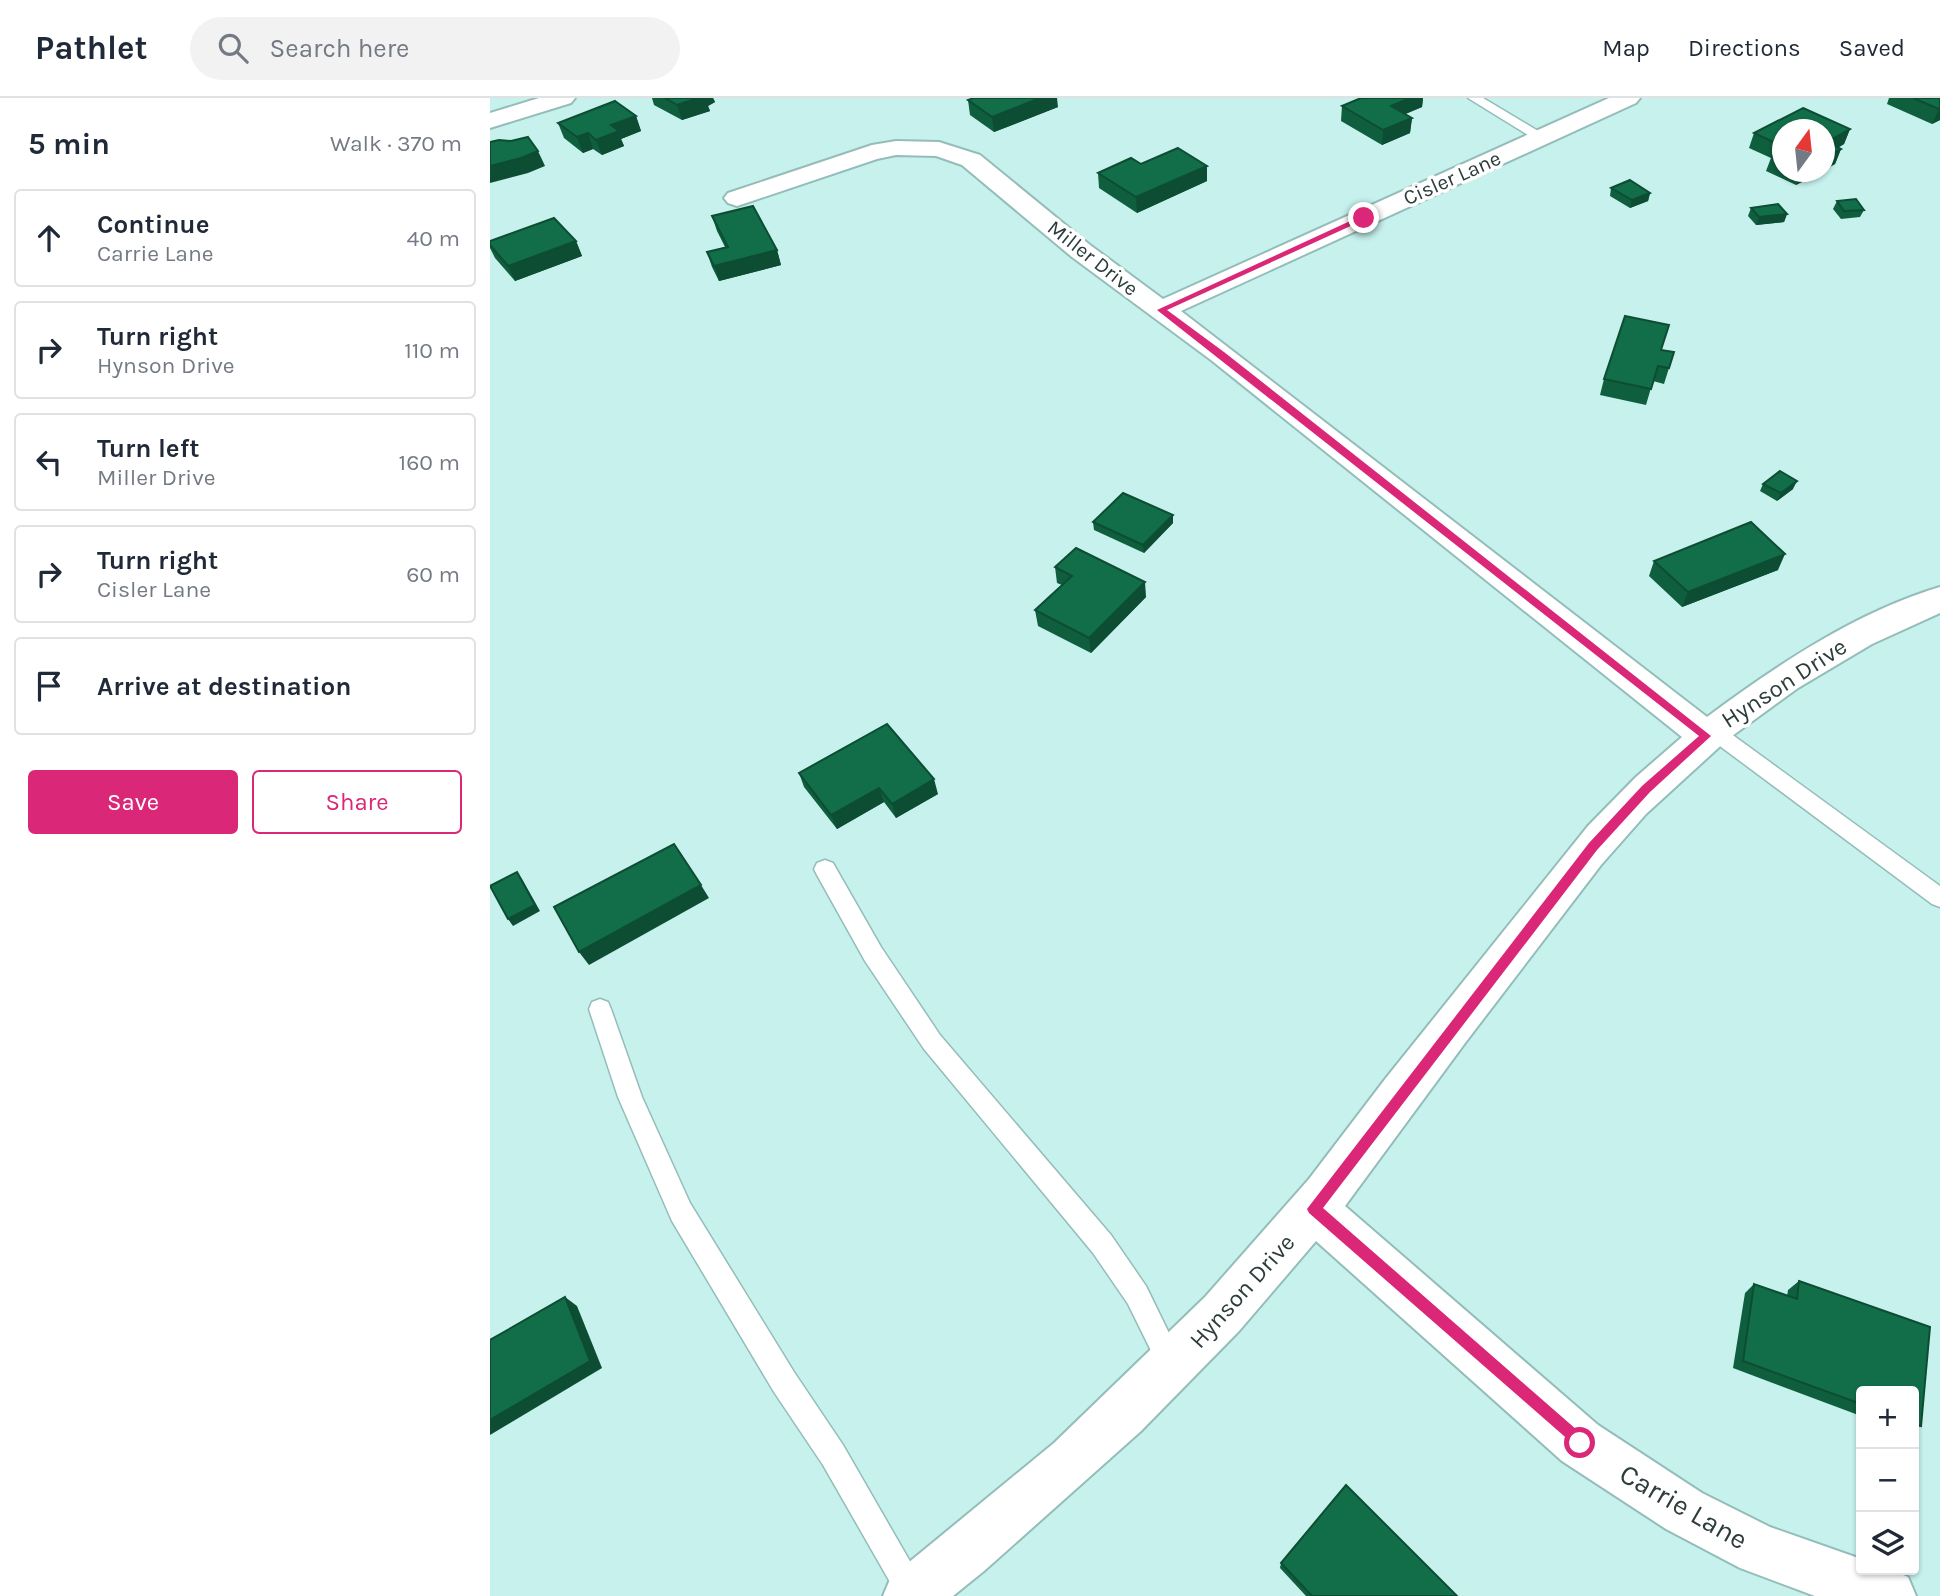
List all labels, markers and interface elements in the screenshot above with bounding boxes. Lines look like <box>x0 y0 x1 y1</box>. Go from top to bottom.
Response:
search box <box>190 17 680 80</box>
text: Pathlet <box>35 29 148 67</box>
icon: search <box>214 29 252 67</box>
text: Search here <box>270 33 409 64</box>
text: Map <box>1602 34 1650 62</box>
text: Directions <box>1688 34 1801 62</box>
text: Saved <box>1839 34 1905 62</box>
north arrow <box>1772 119 1835 182</box>
text: 5 min <box>28 126 110 162</box>
text: Walk · 370 m <box>330 130 462 157</box>
street label: Cisler Lane <box>1400 146 1504 210</box>
route end <box>1348 202 1379 233</box>
text: Continue <box>97 209 209 240</box>
street label: Miller Drive <box>1043 215 1143 301</box>
icon: ahead <box>30 219 68 257</box>
text: 40 m <box>407 225 460 252</box>
text: Carrie Lane <box>97 240 214 267</box>
text: Turn right <box>97 321 218 352</box>
icon: right <box>30 331 68 369</box>
text: 110 m <box>404 337 460 364</box>
text: Hynson Drive <box>97 352 235 379</box>
text: Turn left <box>97 433 199 464</box>
icon: left <box>30 443 68 481</box>
text: 160 m <box>399 449 460 476</box>
text: Miller Drive <box>97 464 216 491</box>
text: Turn right <box>97 545 218 576</box>
icon: right <box>30 555 68 593</box>
text: 60 m <box>406 561 460 588</box>
text: Cisler Lane <box>97 576 211 603</box>
street label: Hynson Drive <box>1716 632 1852 734</box>
icon: arrive <box>30 667 68 705</box>
text: Arrive at destination <box>97 671 351 702</box>
button: Save <box>28 770 238 834</box>
button: Share <box>252 770 462 834</box>
street label: Hynson Drive <box>1184 1228 1300 1354</box>
map controls <box>1856 1386 1919 1575</box>
button: + <box>1856 1386 1919 1449</box>
route start <box>1564 1427 1595 1458</box>
button: − <box>1856 1449 1919 1512</box>
street label: Carrie Lane <box>1614 1457 1753 1556</box>
button: layers <box>1856 1512 1919 1575</box>

